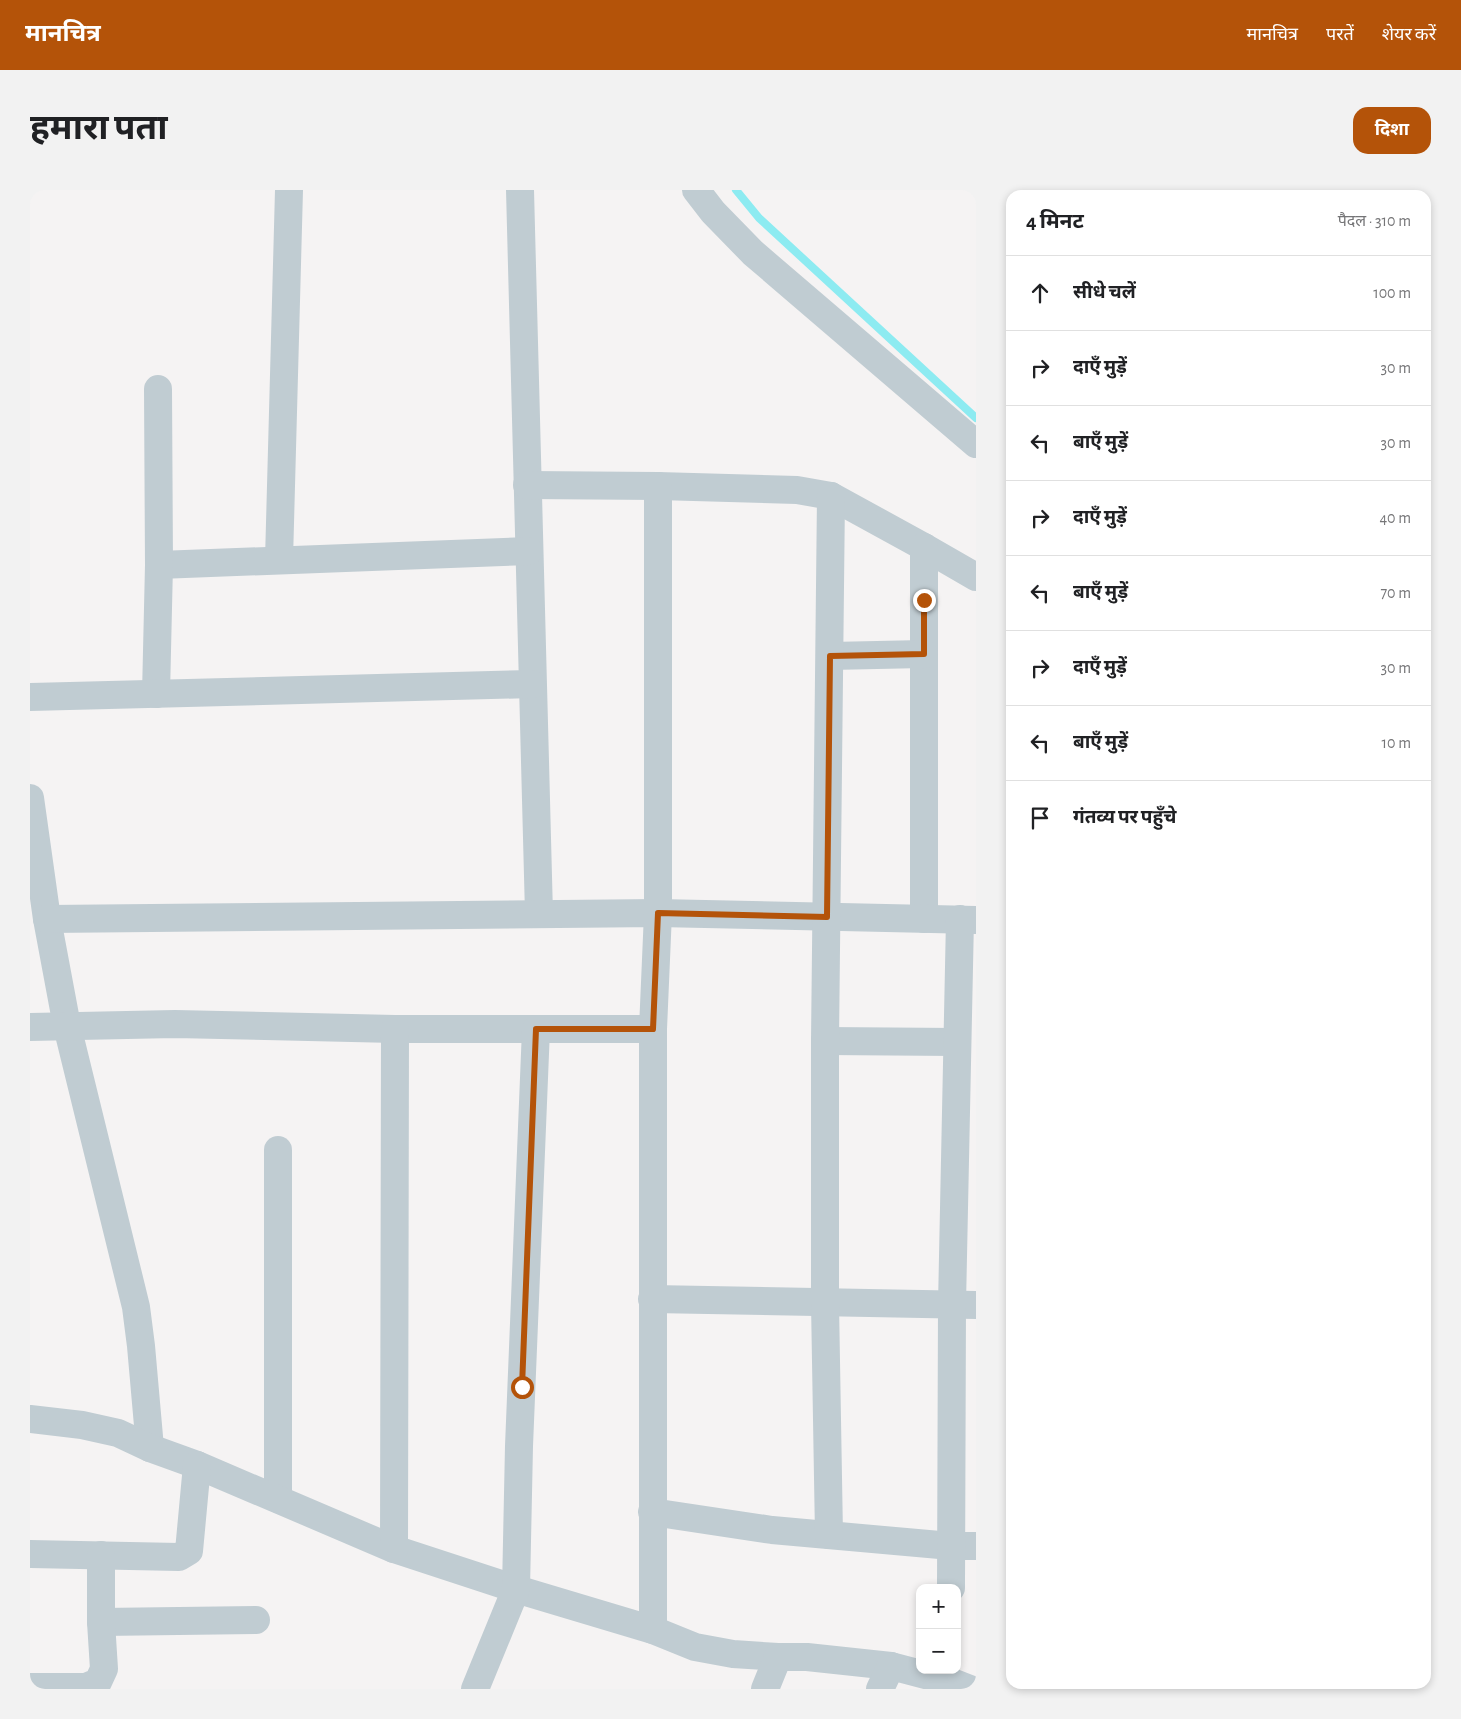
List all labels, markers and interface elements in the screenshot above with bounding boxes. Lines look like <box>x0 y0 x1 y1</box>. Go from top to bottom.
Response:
text: मानचित्र <box>25 22 101 46</box>
text: मानचित्र <box>1246 26 1298 44</box>
text: परतें <box>1326 26 1354 44</box>
text: शेयर करें <box>1382 26 1436 44</box>
button: दिशा <box>1353 107 1431 154</box>
text: हमारा पता <box>30 111 167 146</box>
text: 4 मिनट <box>1026 211 1084 232</box>
text: पैदल · 310 m <box>1338 213 1411 229</box>
icon: ahead <box>1026 279 1054 307</box>
text: सीधे चलें <box>1073 283 1136 302</box>
text: 100 m <box>1373 285 1411 301</box>
icon: right <box>1026 354 1054 382</box>
text: दाएँ मुड़ें <box>1073 358 1127 377</box>
text: 30 m <box>1381 360 1411 376</box>
icon: left <box>1026 429 1054 457</box>
text: बाएँ मुड़ें <box>1073 433 1128 452</box>
text: 30 m <box>1381 435 1411 451</box>
icon: right <box>1026 504 1054 532</box>
text: दाएँ मुड़ें <box>1073 508 1127 527</box>
text: 40 m <box>1379 510 1411 526</box>
icon: left <box>1026 579 1054 607</box>
text: बाएँ मुड़ें <box>1073 583 1128 602</box>
text: 70 m <box>1380 585 1411 601</box>
route end <box>913 589 936 612</box>
icon: right <box>1026 654 1054 682</box>
text: दाएँ मुड़ें <box>1073 658 1127 677</box>
text: 30 m <box>1381 660 1411 676</box>
icon: left <box>1026 729 1054 757</box>
text: बाएँ मुड़ें <box>1073 733 1128 752</box>
text: 10 m <box>1382 735 1411 751</box>
icon: arrive <box>1026 804 1054 832</box>
text: गंतव्य पर पहुँचे <box>1073 808 1176 827</box>
route start <box>511 1376 534 1399</box>
map controls <box>916 1584 961 1674</box>
button: + <box>916 1584 961 1629</box>
button: − <box>916 1629 961 1674</box>

